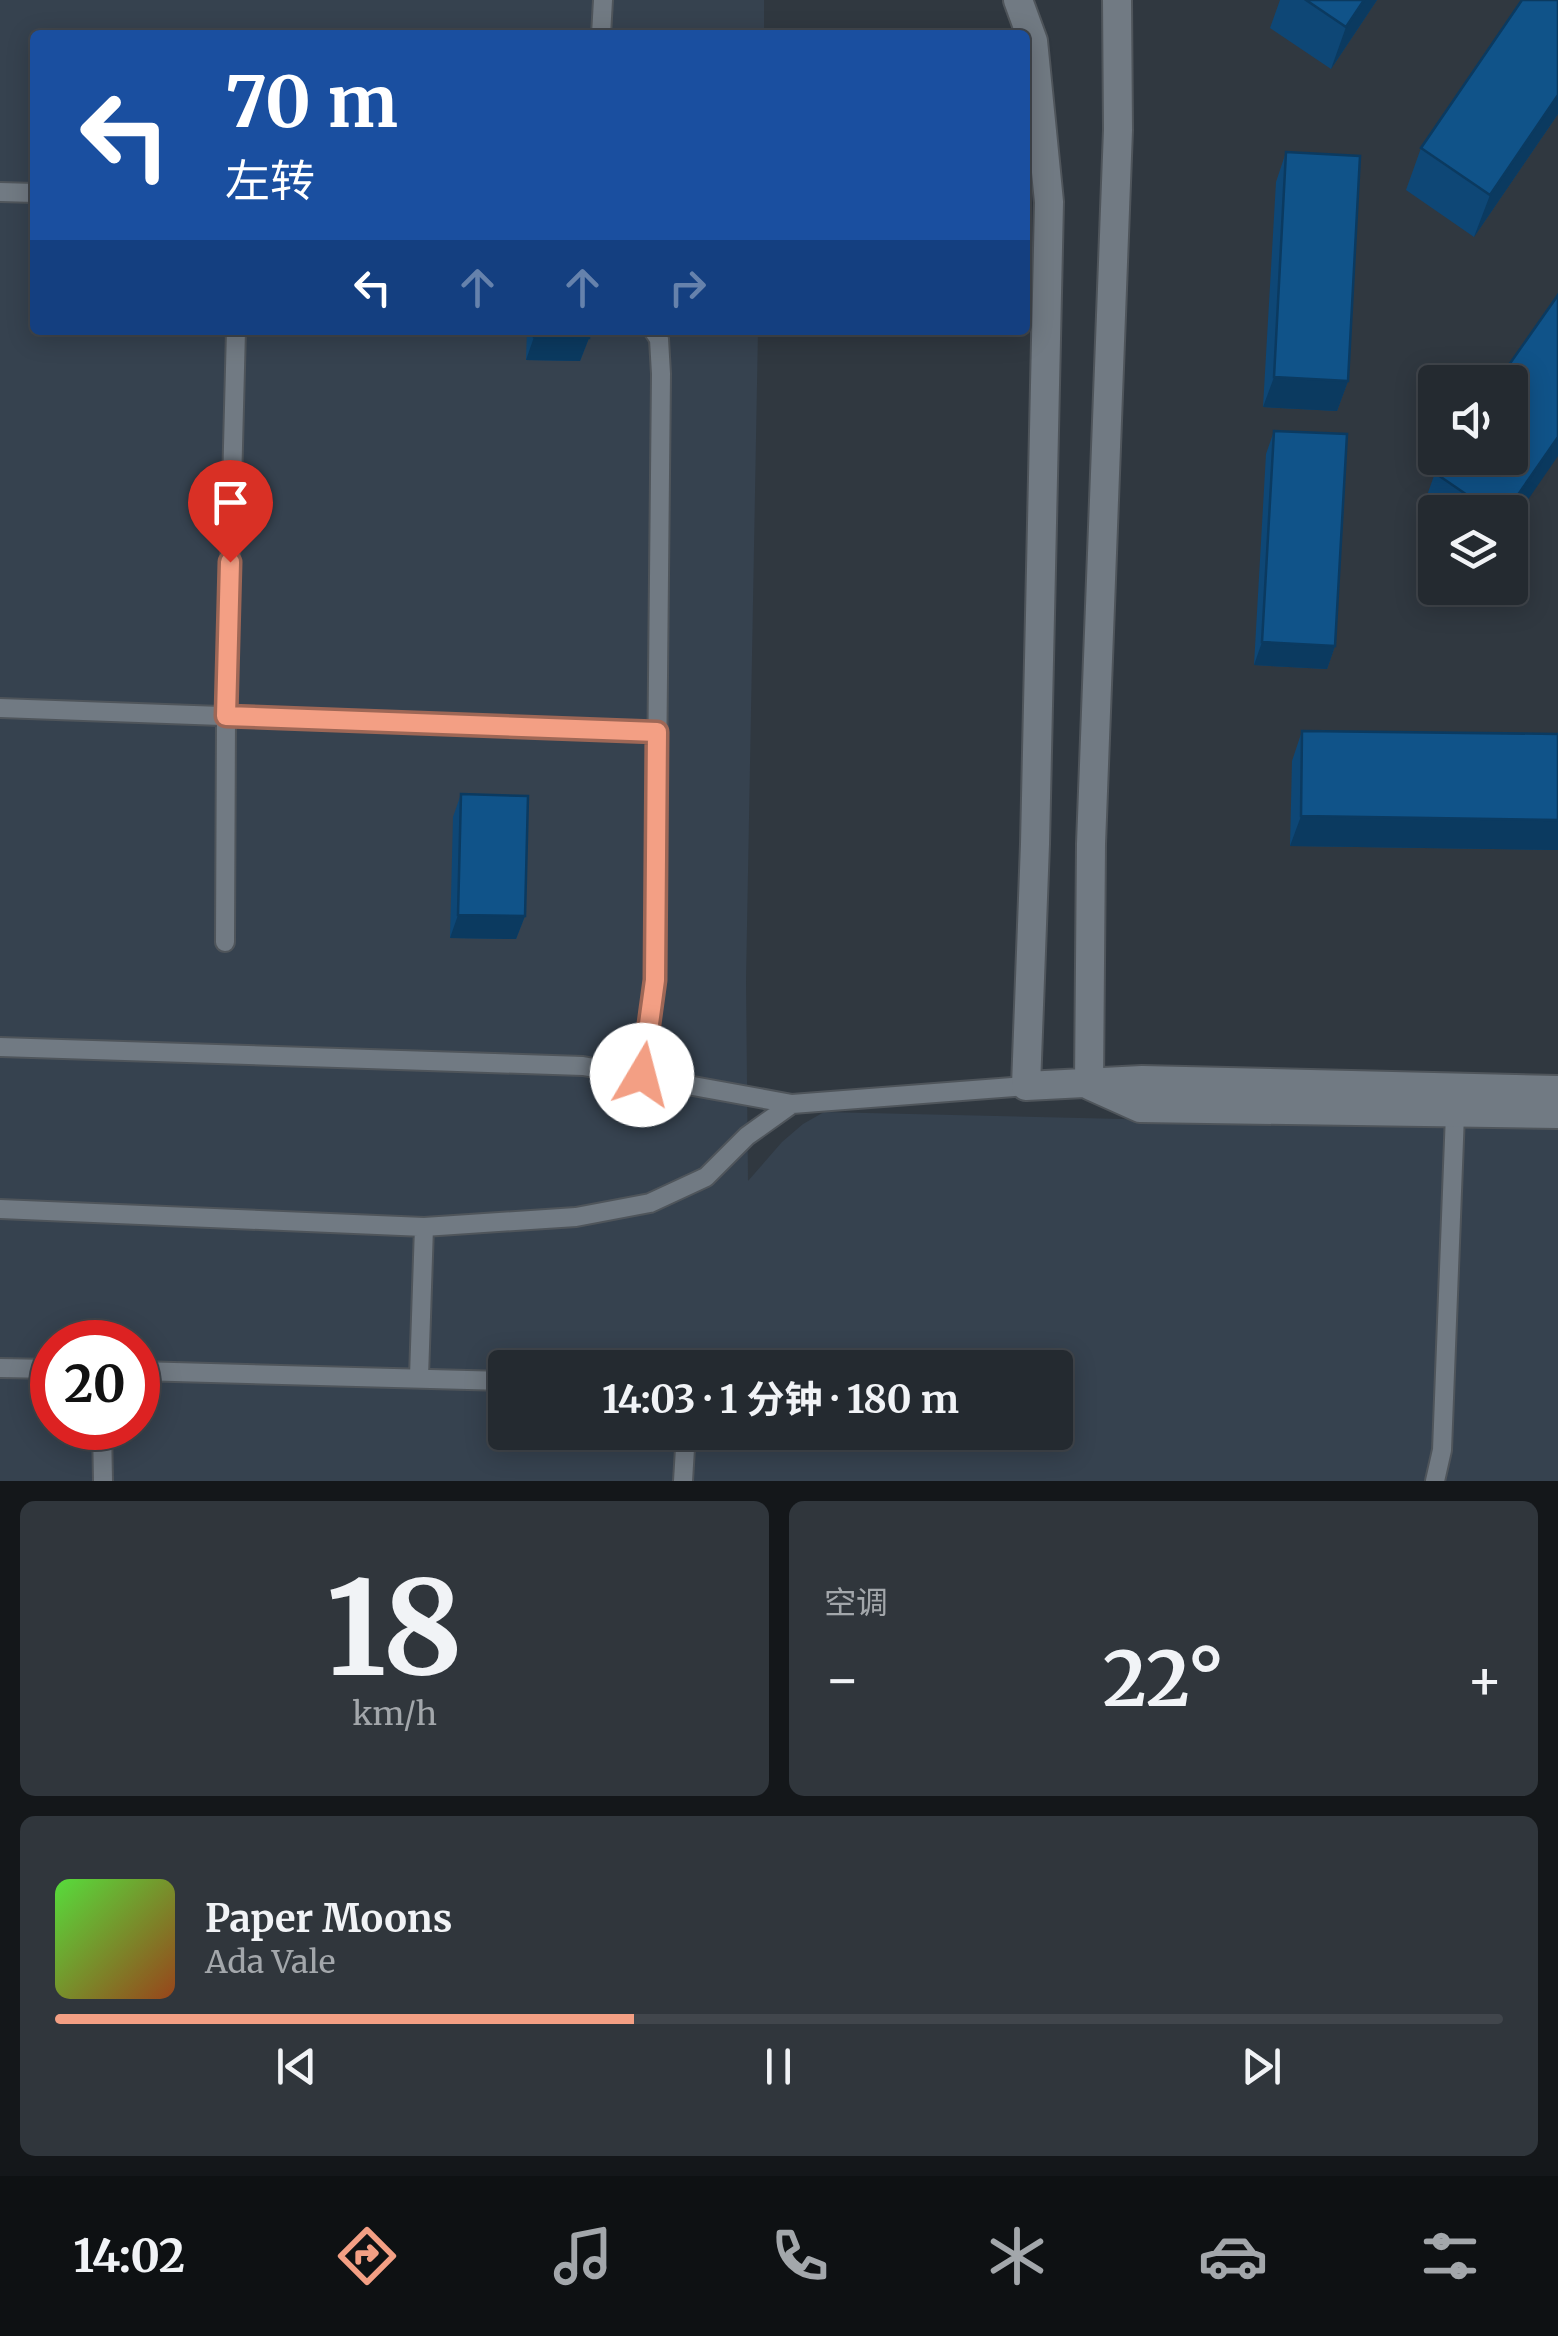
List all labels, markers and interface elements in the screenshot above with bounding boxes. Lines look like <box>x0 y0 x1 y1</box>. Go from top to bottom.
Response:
text: 70 m <box>225 58 398 146</box>
icon: left <box>60 70 190 200</box>
text: 左转 <box>225 153 315 209</box>
icon: left <box>345 260 400 315</box>
icon: ahead <box>450 260 505 315</box>
icon: ahead <box>555 260 610 315</box>
icon: right <box>660 260 715 315</box>
map controls <box>1418 365 1528 605</box>
button: sound <box>1418 365 1528 475</box>
pin <box>188 460 273 563</box>
icon: arrive <box>203 475 258 530</box>
button: layers <box>1418 495 1528 605</box>
position arrow <box>590 1023 694 1127</box>
speed limit sign: 20 <box>30 1320 160 1450</box>
text: 14:03 · 1 分钟 · 180 m <box>602 1376 959 1423</box>
text: 18 <box>326 1547 463 1710</box>
text: 空调 <box>824 1583 888 1623</box>
text: 22° <box>1103 1632 1224 1726</box>
text: − <box>824 1645 861 1714</box>
text: + <box>1466 1645 1503 1714</box>
text: km/h <box>352 1694 437 1734</box>
text: Paper Moons <box>205 1895 452 1942</box>
text: Ada Vale <box>205 1942 335 1982</box>
icon: previous <box>269 2039 324 2094</box>
icon: pause <box>751 2039 806 2094</box>
icon: next <box>1234 2039 1289 2094</box>
icon: directions <box>332 2221 402 2291</box>
icon: music <box>548 2221 618 2291</box>
icon: phone <box>765 2221 835 2291</box>
icon: climate <box>982 2221 1052 2291</box>
icon: car <box>1198 2221 1268 2291</box>
icon: filters <box>1415 2221 1485 2291</box>
text: 14:02 <box>73 2228 185 2284</box>

